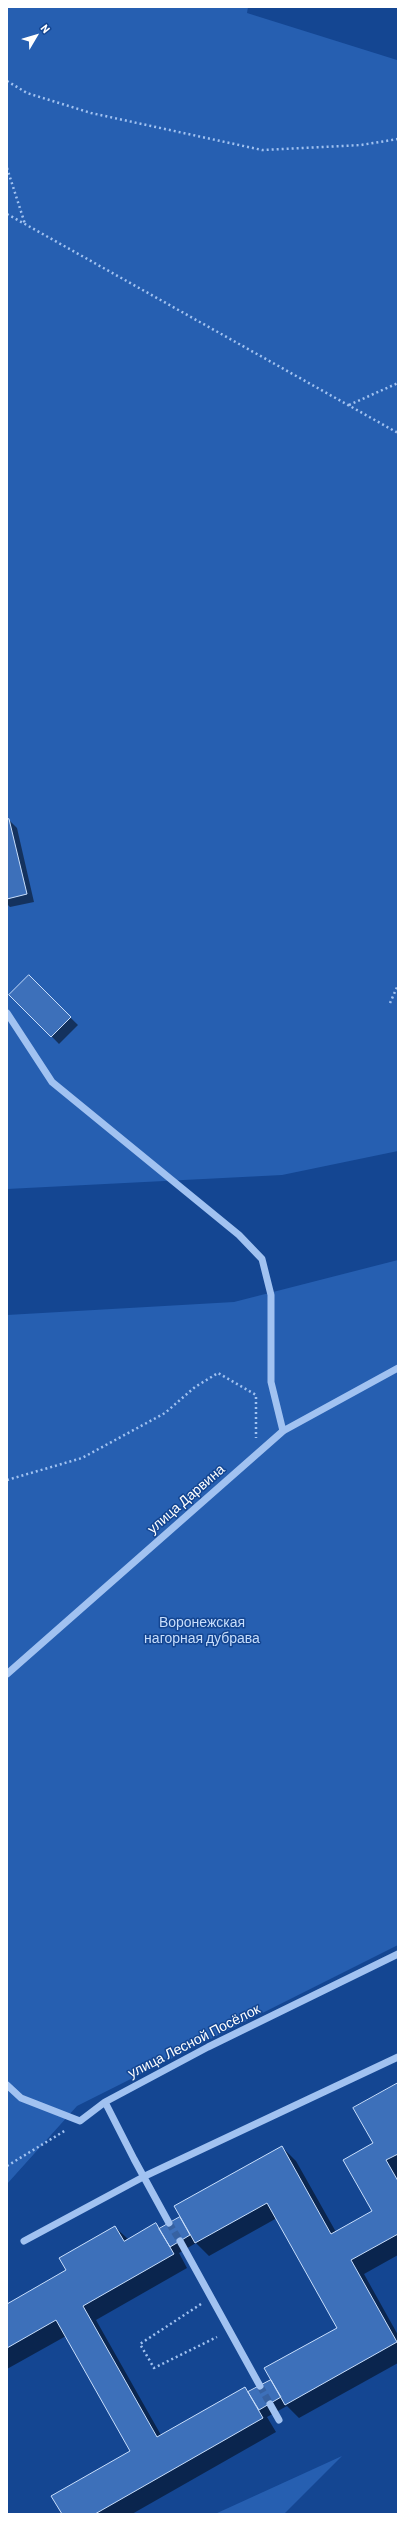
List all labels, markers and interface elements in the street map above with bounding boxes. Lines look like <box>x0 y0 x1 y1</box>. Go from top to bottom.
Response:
north arrow <box>16 16 56 56</box>
text: N <box>38 21 53 35</box>
street label: улица Дарвина <box>144 1461 228 1537</box>
park label: Воронежская нагорная дубрава <box>144 1614 260 1646</box>
street label: улица Лесной Посёлок <box>125 2000 263 2082</box>

